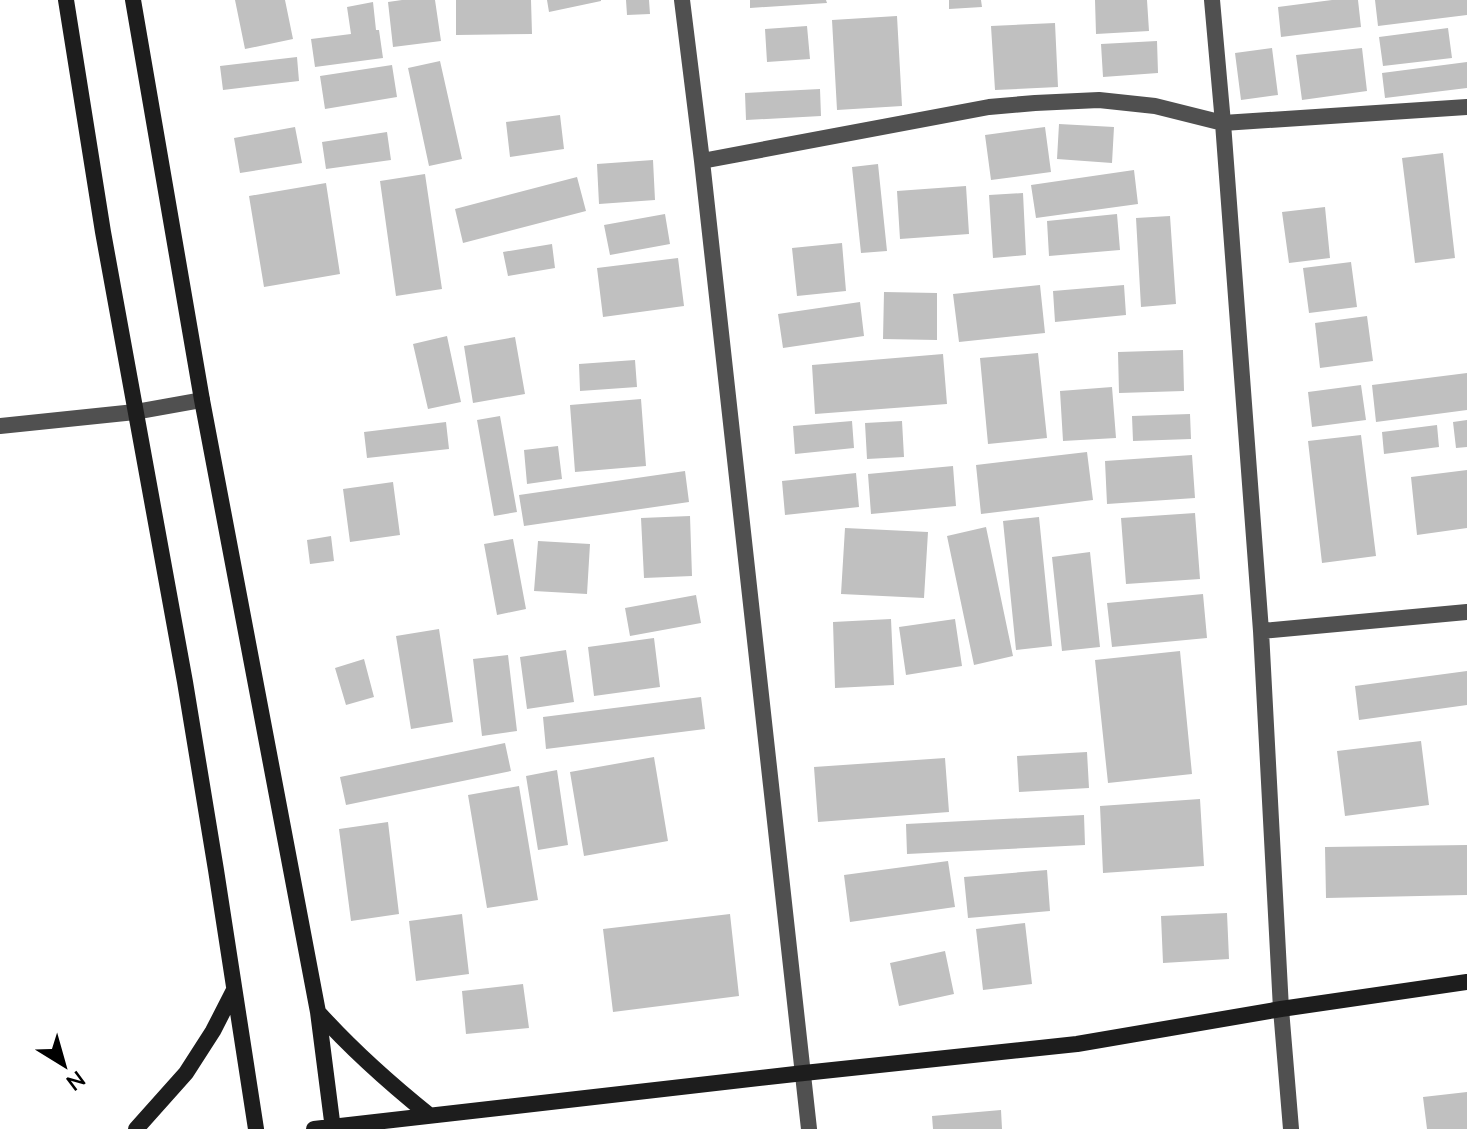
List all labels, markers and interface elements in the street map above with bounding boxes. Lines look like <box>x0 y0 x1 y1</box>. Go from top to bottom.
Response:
north arrow <box>24 1025 104 1105</box>
text: N <box>60 1063 91 1097</box>

